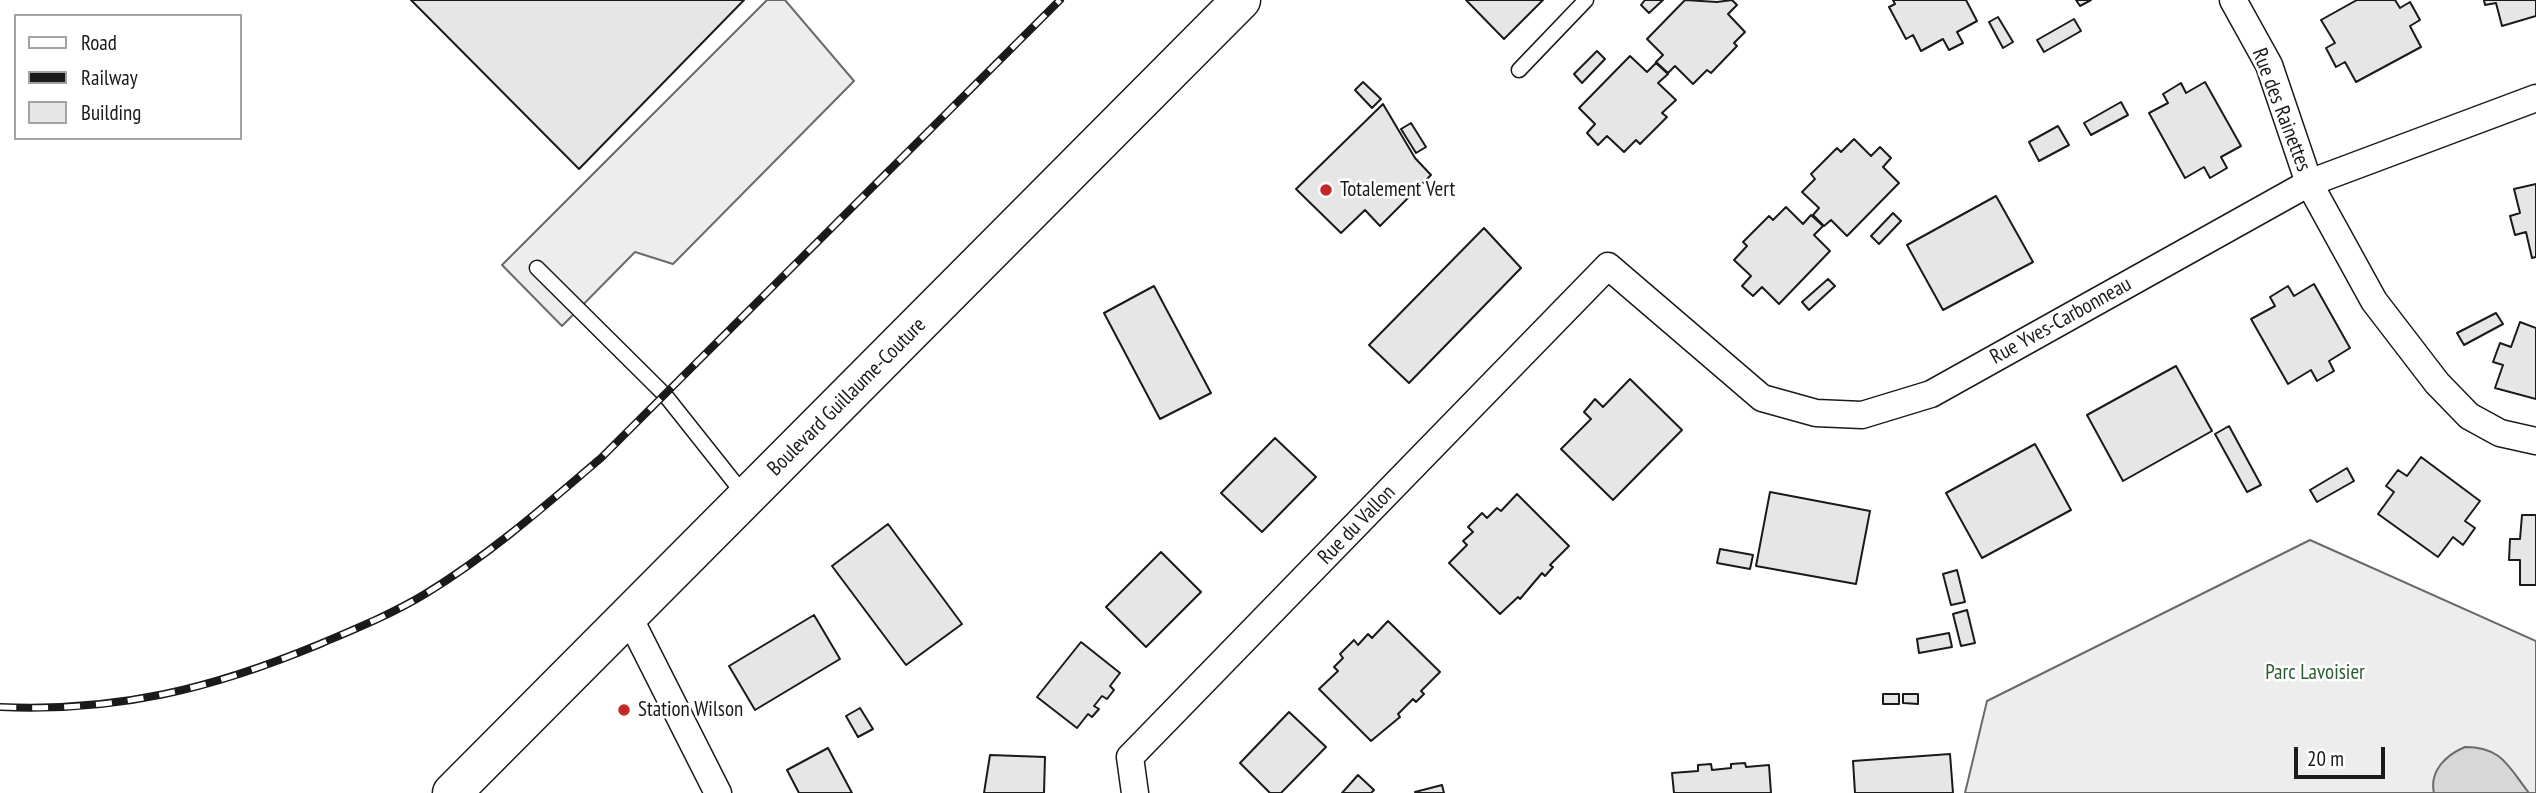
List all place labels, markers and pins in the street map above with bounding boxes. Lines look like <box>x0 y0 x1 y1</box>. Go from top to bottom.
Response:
place label: Totalement Vert <box>1340 177 1455 203</box>
marker: Totalement Vert <box>1318 182 1334 198</box>
place label: Station Wilson <box>638 697 743 723</box>
marker: Station Wilson <box>616 702 632 718</box>

